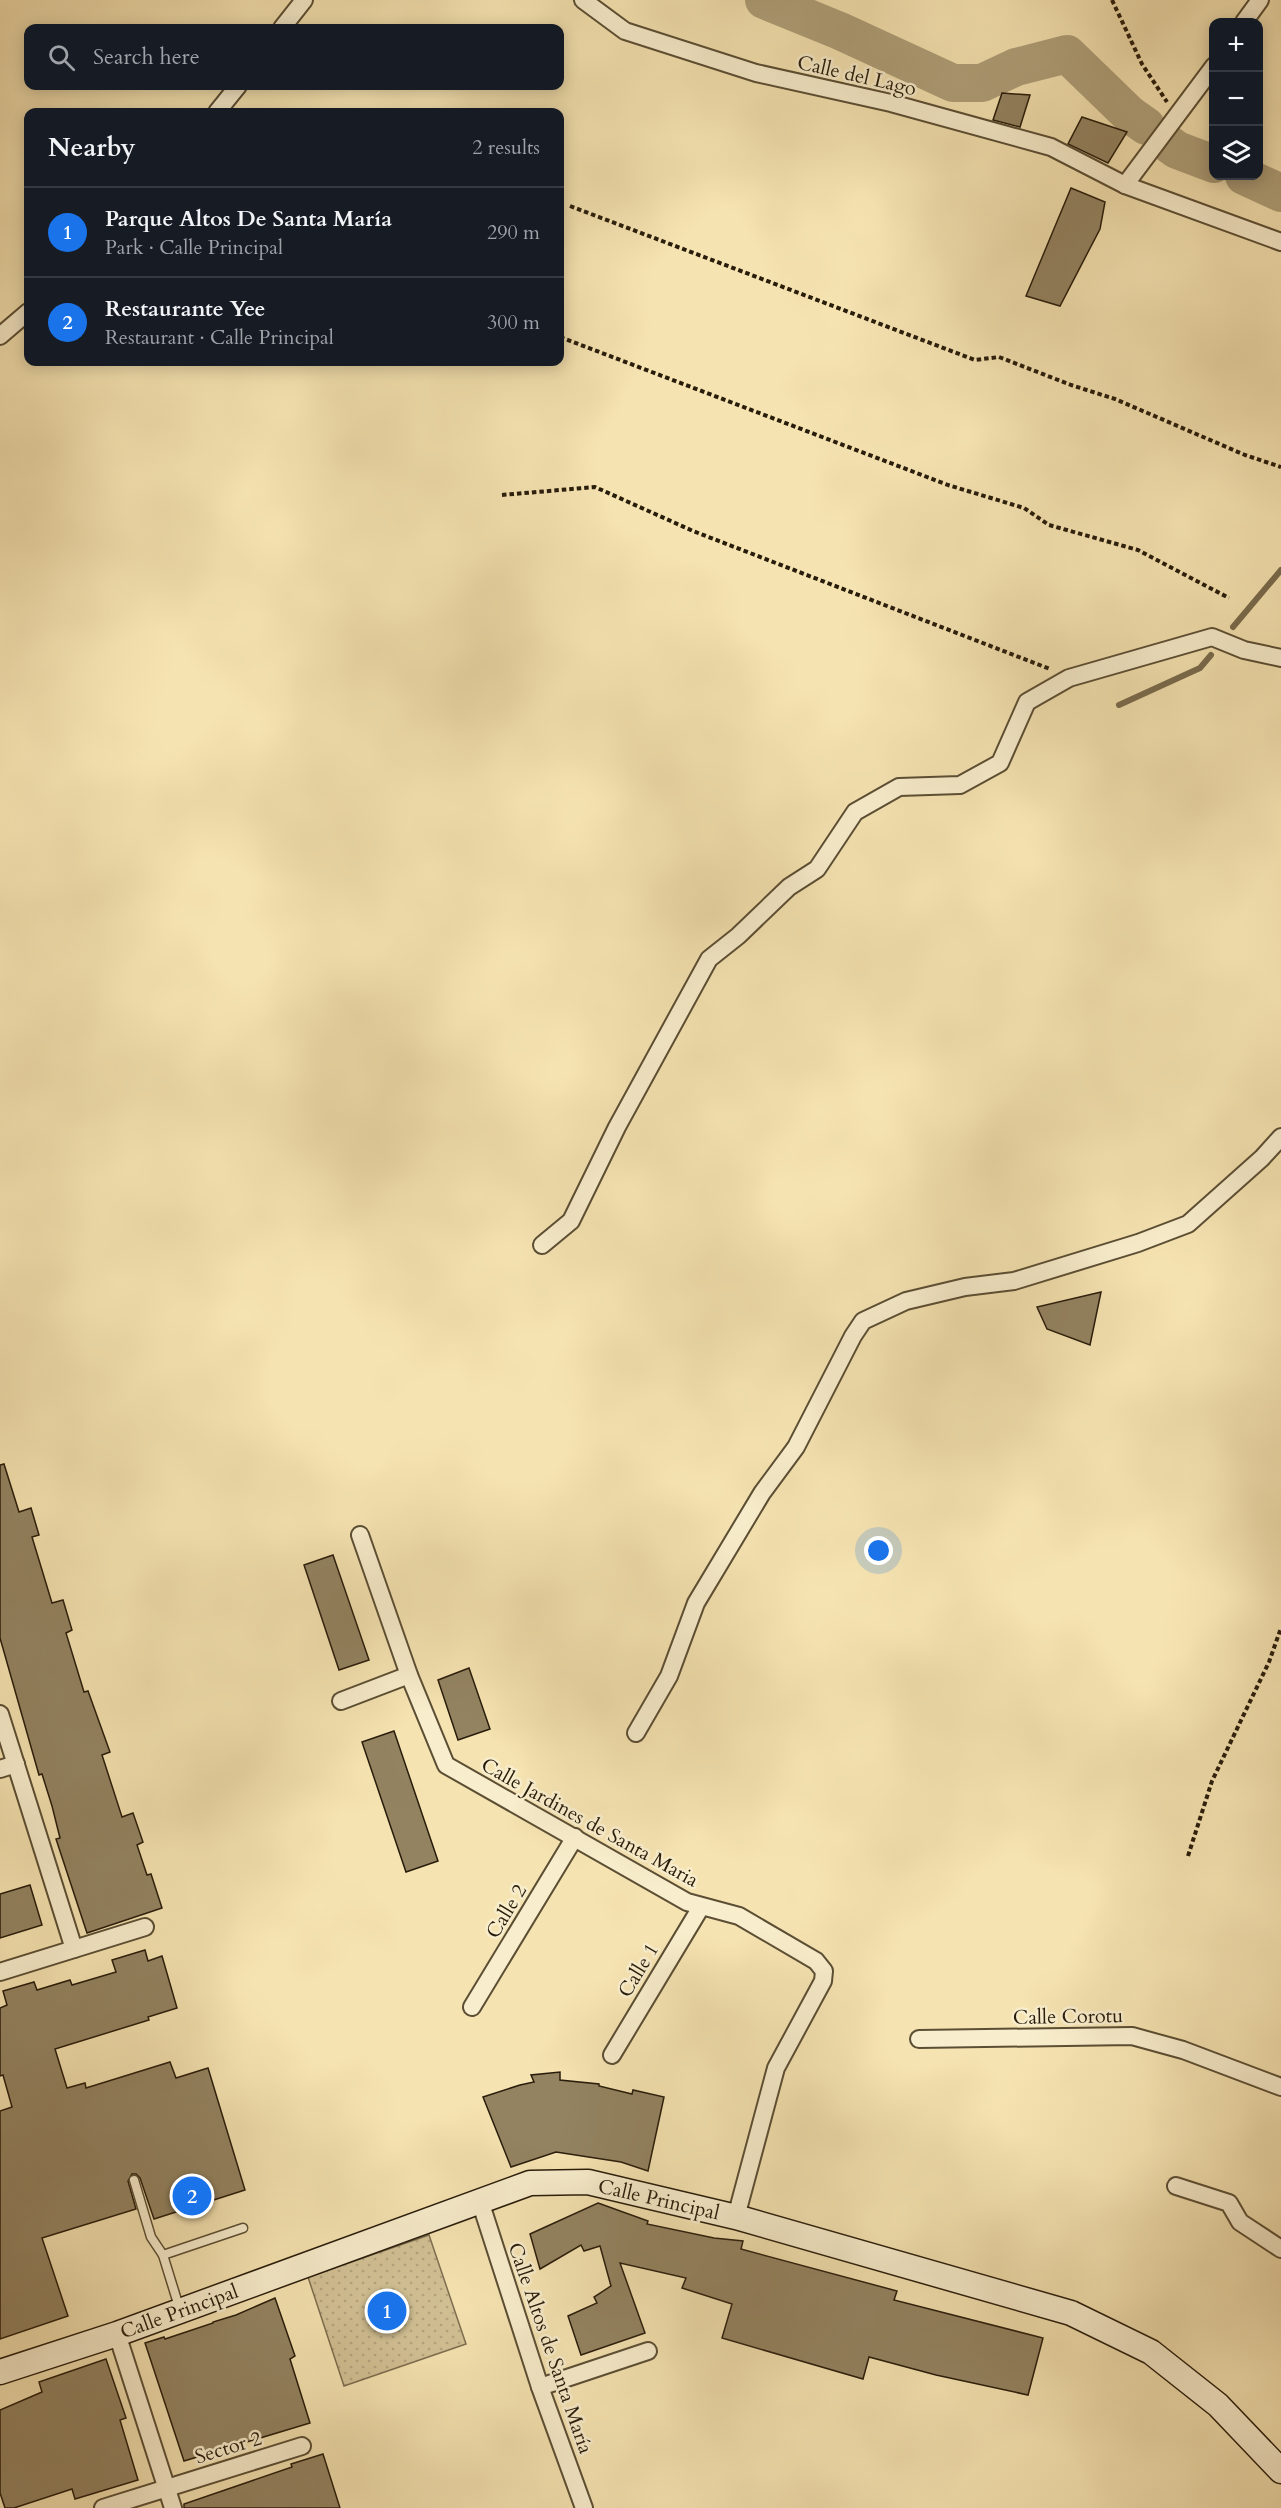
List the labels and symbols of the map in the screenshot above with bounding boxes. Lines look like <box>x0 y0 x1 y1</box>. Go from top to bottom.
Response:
street label: Calle del Lago <box>795 49 919 102</box>
your location <box>864 1536 893 1565</box>
street label: Calle Jardines de Santa Maria <box>476 1751 704 1894</box>
street label: Calle 2 <box>480 1879 533 1943</box>
street label: Calle 1 <box>612 1938 665 2002</box>
street label: Calle Corotu <box>1013 2002 1123 2031</box>
street label: Calle Principal <box>596 2172 722 2227</box>
pin: 2 <box>172 2174 212 2218</box>
street label: Calle Altos de Santa María <box>502 2239 599 2458</box>
street label: Calle Principal <box>116 2278 242 2345</box>
pin: 1 <box>368 2288 406 2334</box>
street label: Sector 2 <box>192 2425 265 2470</box>

